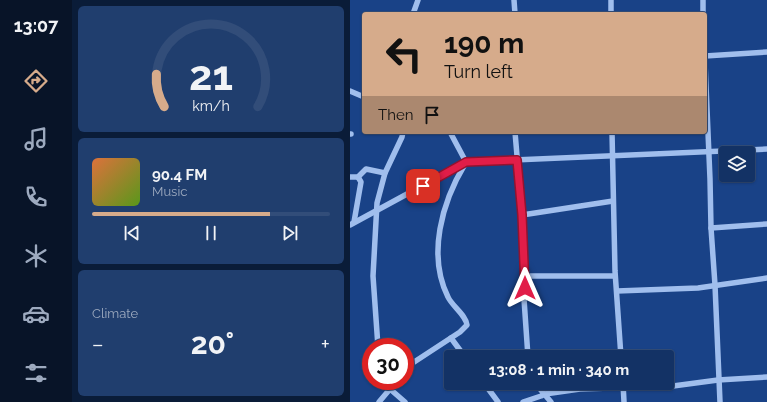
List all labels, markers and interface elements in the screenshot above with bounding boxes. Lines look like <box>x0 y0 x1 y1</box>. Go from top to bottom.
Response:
text: 13:07 <box>14 15 58 36</box>
text: 190 m <box>444 27 524 60</box>
icon: left <box>378 28 430 80</box>
text: 21 <box>189 51 233 100</box>
text: Turn left <box>444 61 513 82</box>
icon: directions <box>22 67 50 95</box>
text: km/h <box>192 98 230 114</box>
icon: arrive <box>421 104 443 126</box>
text: Then <box>378 106 413 124</box>
icon: music <box>22 125 50 153</box>
map controls <box>719 146 755 182</box>
button: layers <box>719 146 755 182</box>
text: 90.4 FM <box>152 166 207 184</box>
pin <box>406 169 440 203</box>
icon: arrive <box>412 175 434 197</box>
icon: phone <box>22 183 50 211</box>
text: Music <box>152 184 187 199</box>
icon: previous <box>121 222 143 244</box>
icon: pause <box>200 222 222 244</box>
icon: next <box>279 222 301 244</box>
icon: climate <box>22 242 50 270</box>
position arrow <box>504 267 546 309</box>
icon: car <box>22 300 50 328</box>
text: Climate <box>92 306 138 321</box>
text: 20° <box>191 326 234 361</box>
text: − <box>92 331 104 357</box>
text: + <box>321 331 330 357</box>
speed limit sign: 30 <box>362 338 414 390</box>
icon: filters <box>22 359 50 387</box>
text: 13:08 · 1 min · 340 m <box>489 361 629 379</box>

